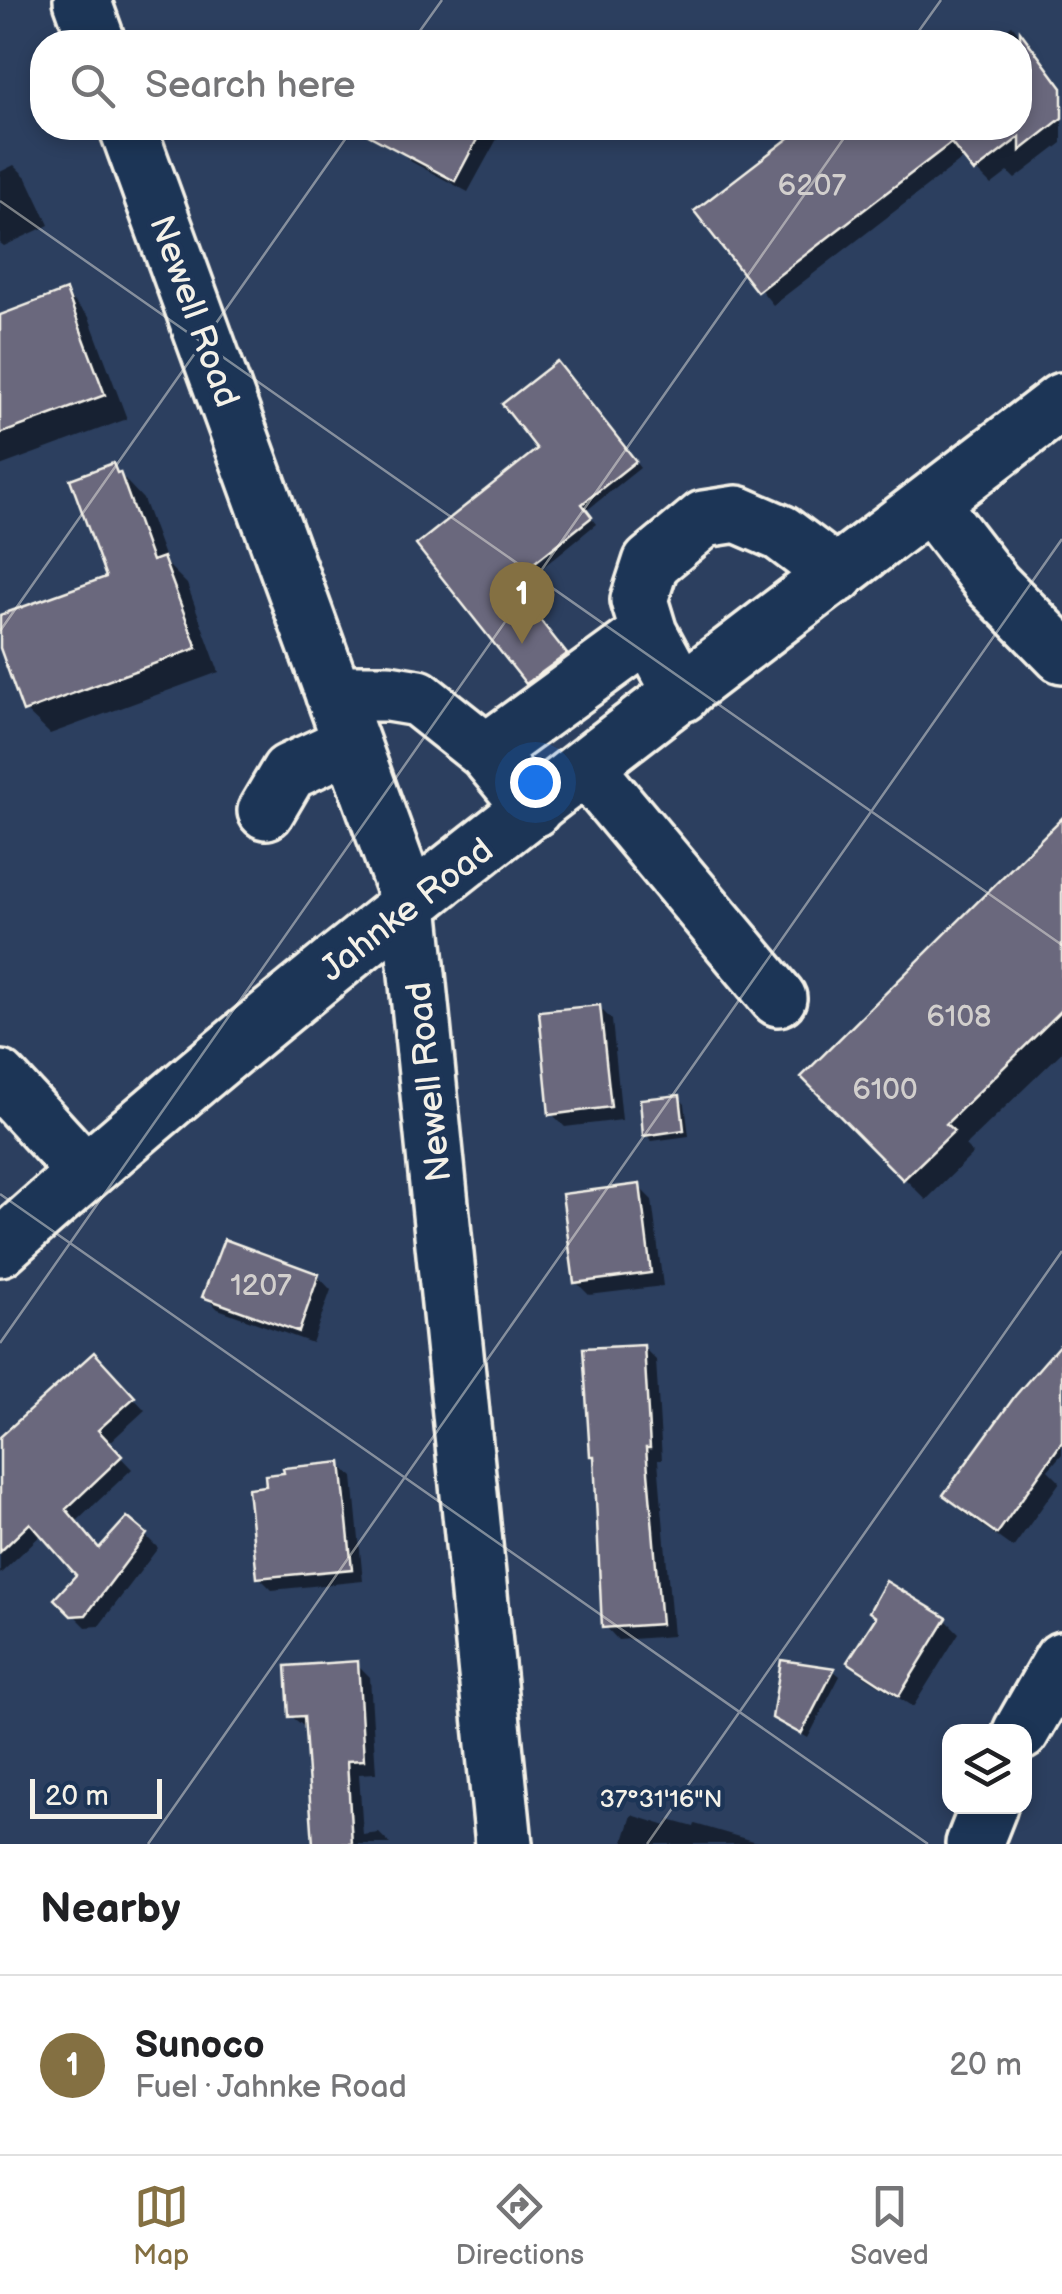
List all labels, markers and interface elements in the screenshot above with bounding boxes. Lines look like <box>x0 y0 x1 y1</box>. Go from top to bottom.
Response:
search box <box>30 30 1032 140</box>
icon: search <box>65 58 120 113</box>
text: Search here <box>145 63 356 108</box>
house number: 6207 <box>778 168 846 204</box>
street label: Newell Road <box>139 210 248 413</box>
pin: 1 <box>490 562 554 644</box>
your location <box>510 757 561 808</box>
street label: Jahnke Road <box>312 829 502 991</box>
street label: Newell Road <box>398 980 461 1184</box>
house number: 6108 <box>926 999 992 1035</box>
house number: 6100 <box>852 1072 918 1108</box>
house number: 1207 <box>230 1268 292 1304</box>
map controls <box>942 1724 1032 1814</box>
button: layers <box>942 1724 1032 1814</box>
scale bar <box>30 1774 162 1818</box>
text: 20 m <box>45 1780 109 1813</box>
text: 37°31'16"N <box>600 1784 722 1815</box>
text: Nearby <box>40 1884 180 1935</box>
text: Sunoco <box>135 2023 265 2068</box>
text: 1 <box>66 2046 79 2085</box>
text: 20 m <box>949 2046 1022 2085</box>
text: Fuel · Jahnke Road <box>135 2068 407 2107</box>
tab: Map <box>133 2179 189 2272</box>
tab: Directions <box>455 2179 584 2272</box>
tab: Saved <box>850 2179 929 2272</box>

